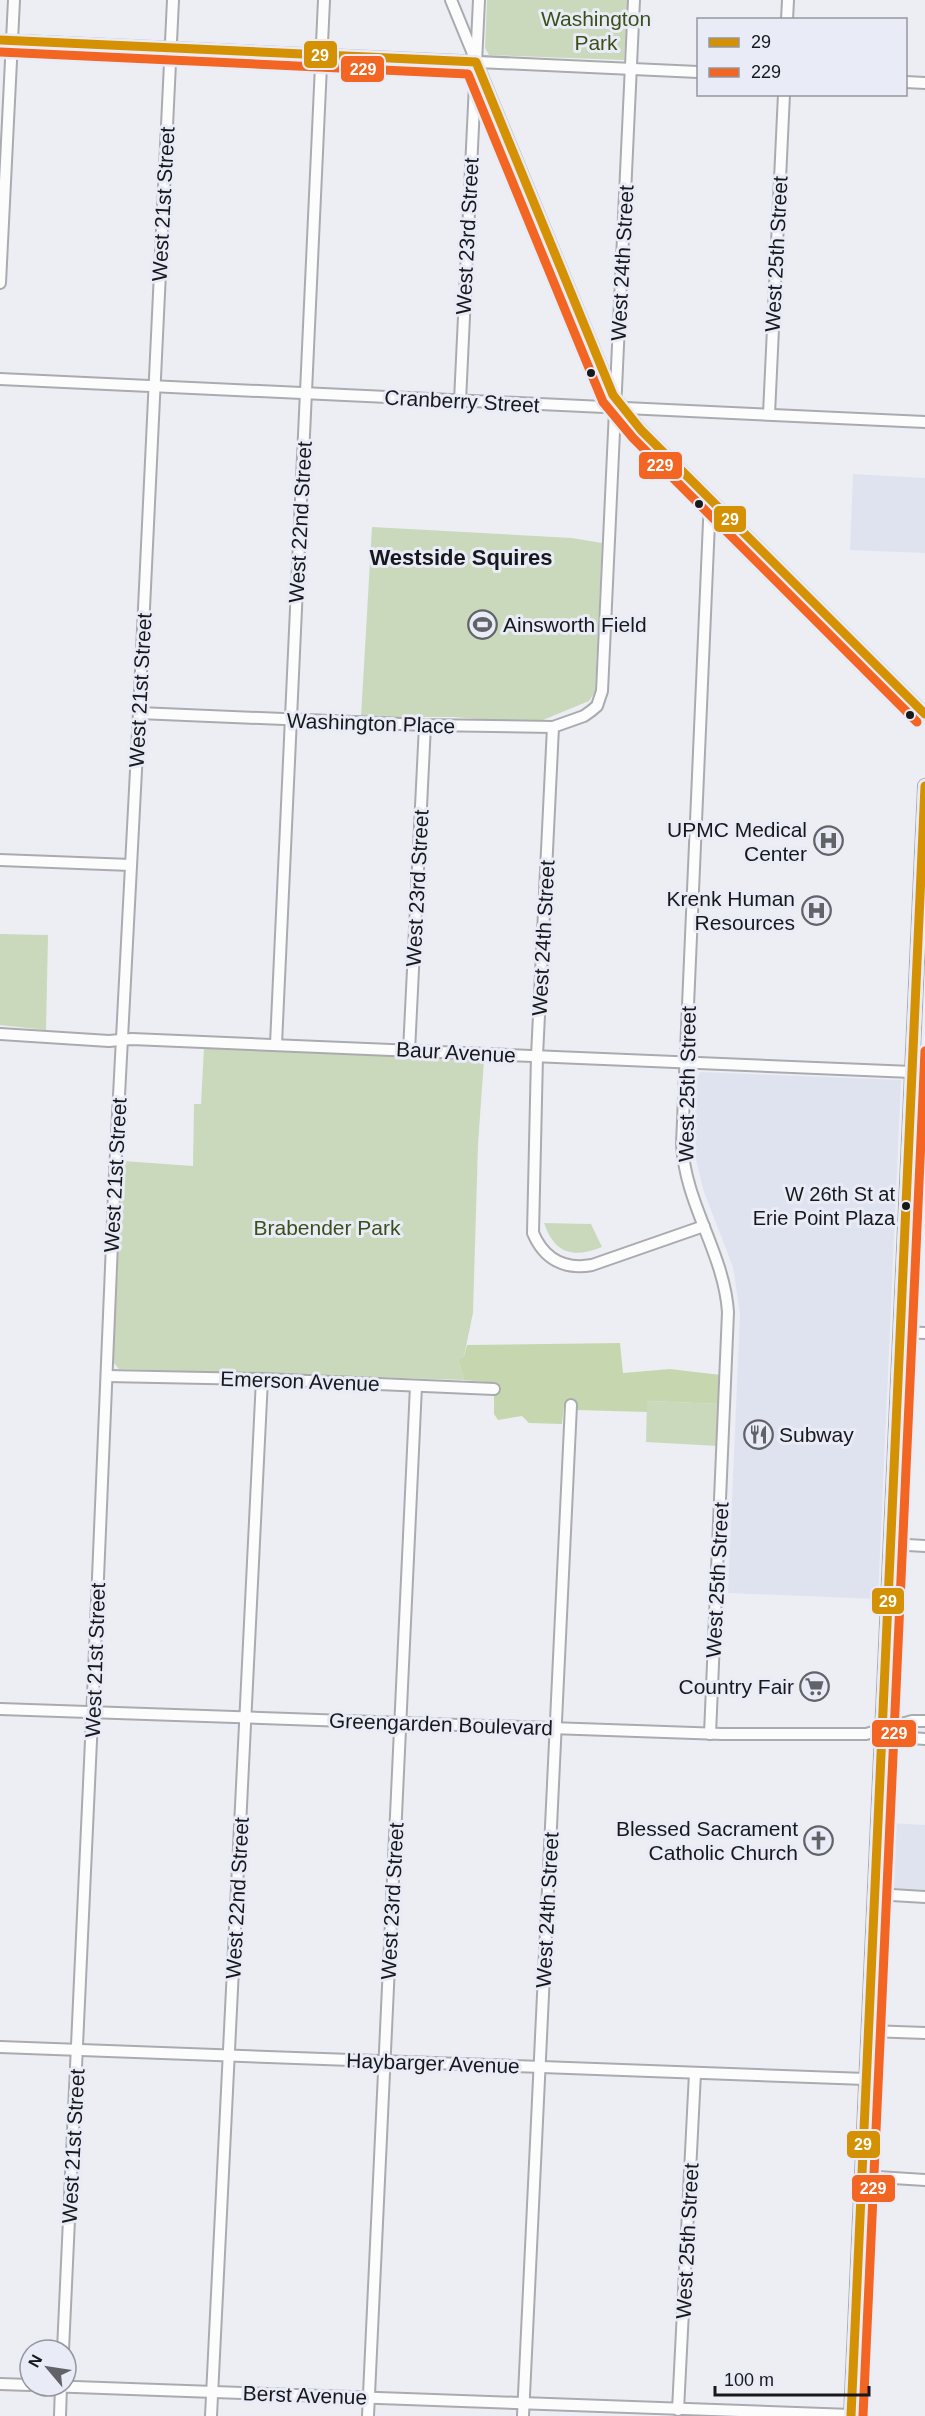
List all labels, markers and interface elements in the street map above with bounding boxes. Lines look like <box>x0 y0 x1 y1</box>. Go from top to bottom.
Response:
park label: Washington Park <box>541 7 651 54</box>
legend <box>697 18 907 96</box>
text: 29 <box>751 32 771 52</box>
line badge: 29 <box>303 40 338 69</box>
text: 29 <box>311 47 329 64</box>
line badge: 229 <box>340 55 385 83</box>
text: 229 <box>350 61 376 78</box>
text: 229 <box>751 62 781 82</box>
street label: West 21st Street <box>147 126 179 282</box>
street label: West 23rd Street <box>451 157 483 315</box>
street label: West 25th Street <box>760 175 792 333</box>
street label: West 24th Street <box>606 184 638 342</box>
unlabelled marker <box>585 367 597 379</box>
street label: Cranberry Street <box>384 385 540 417</box>
street label: West 22nd Street <box>284 440 316 603</box>
line badge: 229 <box>638 451 683 480</box>
text: 229 <box>647 457 673 474</box>
unlabelled marker <box>693 498 705 510</box>
line badge: 29 <box>713 505 747 533</box>
text: 29 <box>721 511 739 528</box>
district label: Westside Squires <box>370 545 553 570</box>
sports icon: Ainsworth Field <box>466 608 498 640</box>
street label: West 21st Street <box>124 612 156 768</box>
place label: Ainsworth Field <box>503 613 647 636</box>
street label: Washington Place <box>286 709 456 737</box>
unlabelled marker <box>904 709 916 721</box>
street label: West 23rd Street <box>401 809 433 967</box>
place label: UPMC Medical Center <box>667 818 807 865</box>
hospital icon: UPMC Medical Center <box>812 825 844 857</box>
street label: West 24th Street <box>527 859 559 1017</box>
place label: Krenk Human Resources <box>667 887 795 934</box>
hospital icon: Krenk Human Resources <box>800 894 832 926</box>
street label: West 25th Street <box>674 1006 700 1162</box>
street label: Baur Avenue <box>396 1037 516 1067</box>
street label: West 21st Street <box>99 1097 131 1253</box>
place label: W 26th St at Erie Point Plaza <box>753 1183 896 1229</box>
marker: W 26th St at Erie Point Plaza <box>900 1200 912 1212</box>
park label: Brabender Park <box>253 1216 401 1239</box>
street label: Emerson Avenue <box>220 1367 380 1395</box>
restaurant icon: Subway <box>742 1418 774 1450</box>
place label: Subway <box>779 1423 854 1446</box>
street label: West 25th Street <box>701 1501 733 1659</box>
street label: West 21st Street <box>81 1582 109 1738</box>
line badge: 29 <box>871 1587 905 1615</box>
text: 29 <box>879 1593 897 1610</box>
supermarket icon: Country Fair <box>799 1670 831 1702</box>
place label: Country Fair <box>678 1675 794 1698</box>
street label: Greengarden Boulevard <box>329 1709 553 1739</box>
line badge: 229 <box>871 1719 917 1748</box>
text: 229 <box>881 1725 907 1742</box>
street label: West 22nd Street <box>221 1816 253 1979</box>
place label: Blessed Sacrament Catholic Church <box>616 1817 798 1864</box>
street label: West 23rd Street <box>376 1822 408 1980</box>
church icon: Blessed Sacrament Catholic Church <box>803 1824 835 1856</box>
street label: West 24th Street <box>531 1831 563 1989</box>
street label: Haybarger Avenue <box>346 2048 520 2078</box>
street label: West 21st Street <box>57 2068 89 2224</box>
line badge: 29 <box>846 2130 881 2159</box>
text: 29 <box>854 2136 872 2153</box>
street label: West 25th Street <box>671 2162 703 2320</box>
line badge: 229 <box>851 2174 896 2203</box>
text: 229 <box>860 2180 886 2197</box>
north arrow <box>18 2338 78 2398</box>
text: N <box>25 2352 46 2370</box>
scale bar <box>715 2359 870 2397</box>
text: 100 m <box>724 2370 774 2390</box>
street label: Berst Avenue <box>242 2381 368 2409</box>

